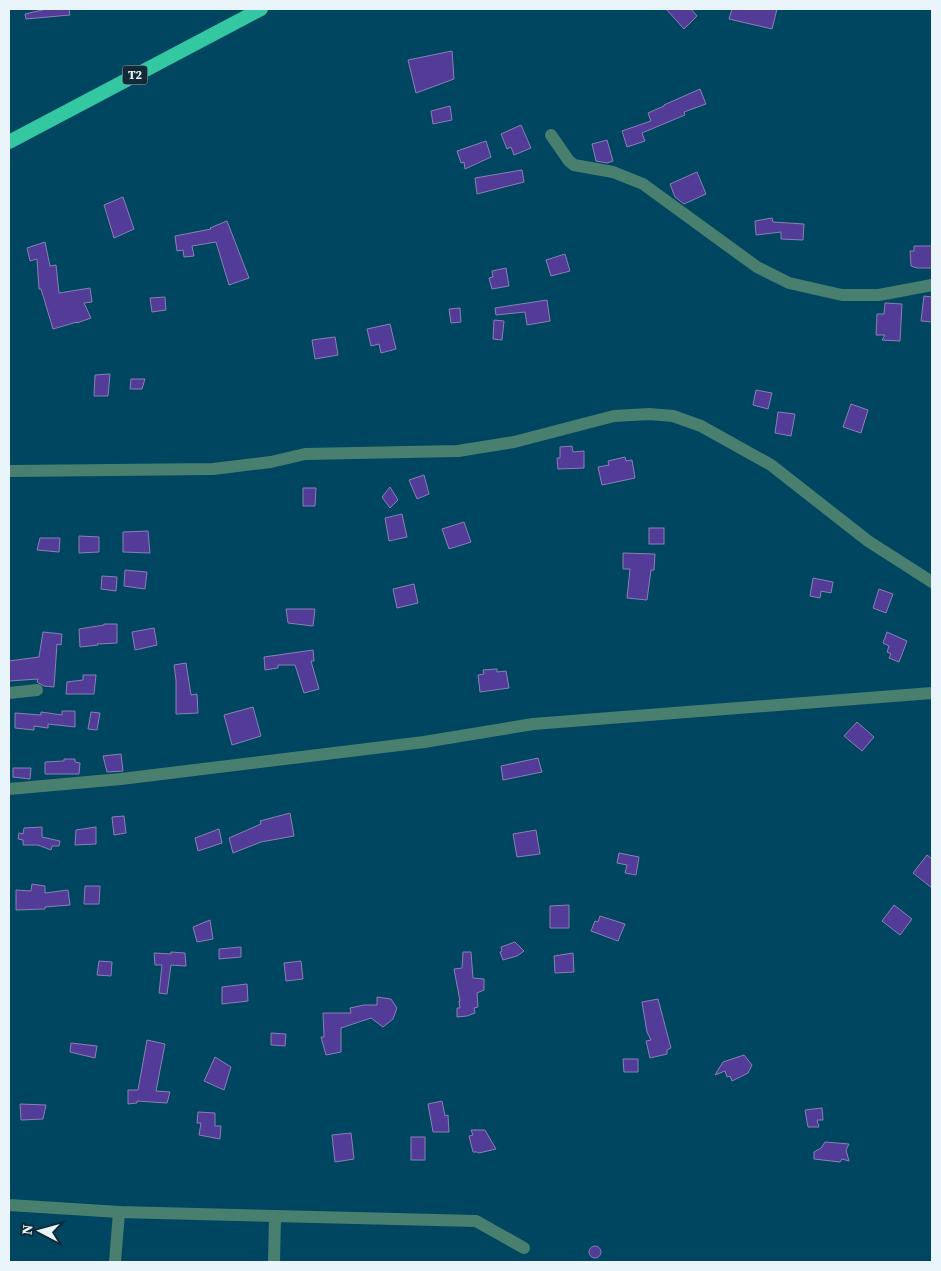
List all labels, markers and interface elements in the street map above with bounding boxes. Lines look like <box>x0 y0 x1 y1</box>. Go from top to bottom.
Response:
road number: T2 <box>122 66 148 84</box>
north arrow <box>15 1206 65 1256</box>
text: N <box>17 1224 38 1236</box>

